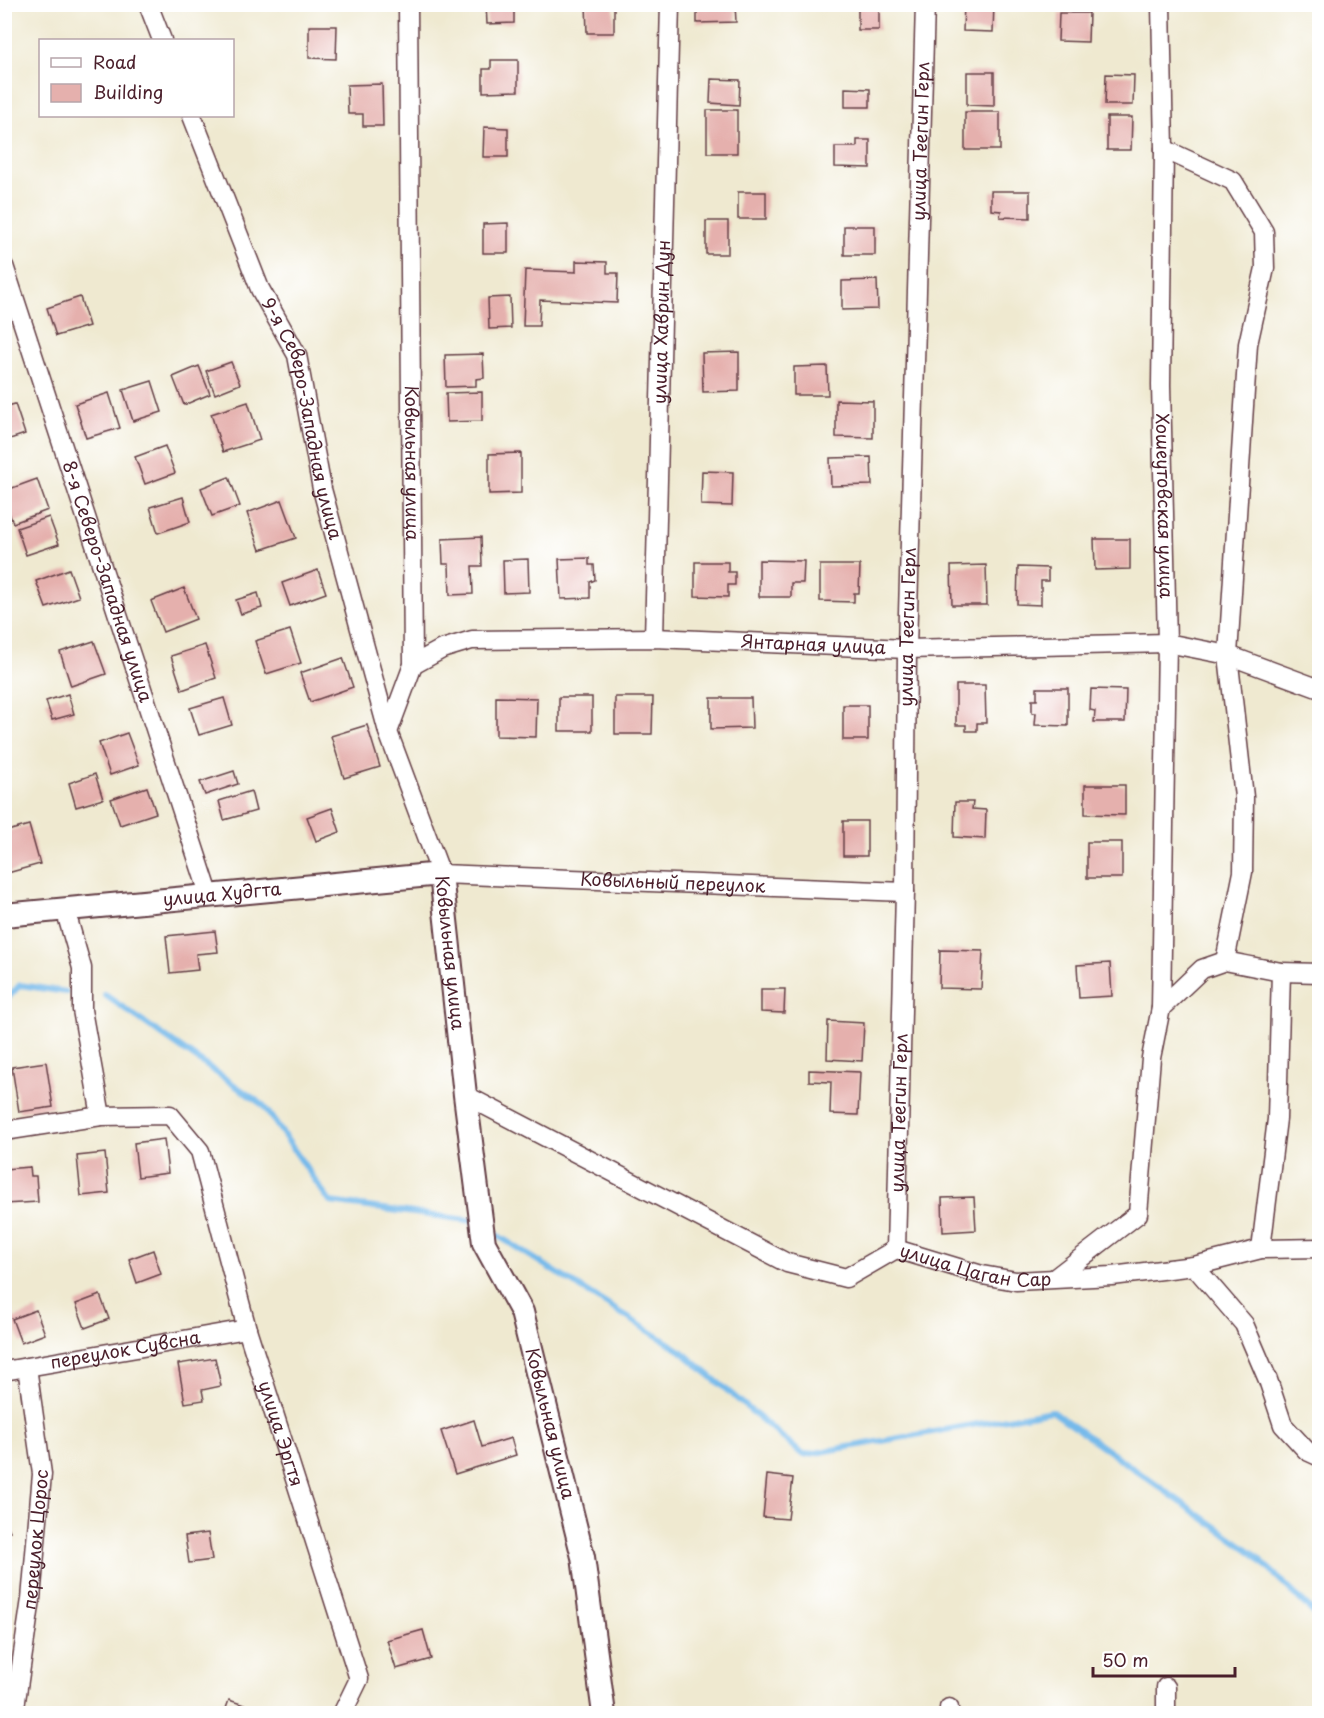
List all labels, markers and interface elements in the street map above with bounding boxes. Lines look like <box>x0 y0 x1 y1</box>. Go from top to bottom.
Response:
legend <box>39 39 234 117</box>
text: Road <box>93 48 137 75</box>
street label: улица Теегин Герл <box>904 61 935 221</box>
text: Building <box>93 78 163 105</box>
street label: улица Хаврин Дун <box>645 240 676 405</box>
street label: 9-я Северо-Западная улица <box>256 292 350 543</box>
street label: Ковыльная улица <box>399 385 427 541</box>
street label: Хошеутовская улица <box>1150 413 1181 600</box>
street label: 8-я Северо-Западная улица <box>56 457 161 706</box>
street label: улица Теегин Герл <box>892 547 922 707</box>
street label: Янтарная улица <box>741 627 887 660</box>
street label: Ковыльный переулок <box>580 864 766 899</box>
street label: улица Худгта <box>161 874 282 912</box>
street label: Ковыльная улица <box>429 874 473 1032</box>
street label: улица Теегин Герл <box>882 1033 913 1193</box>
street label: улица Цаган Сар <box>897 1236 1052 1293</box>
street label: переулок Сувсна <box>48 1322 203 1375</box>
street label: Ковыльная улица <box>519 1344 583 1502</box>
street label: улица Эргтя <box>252 1377 311 1489</box>
street label: переулок Цорос <box>15 1468 54 1611</box>
scale bar <box>1093 1640 1236 1678</box>
text: 50 m <box>1102 1646 1149 1673</box>

